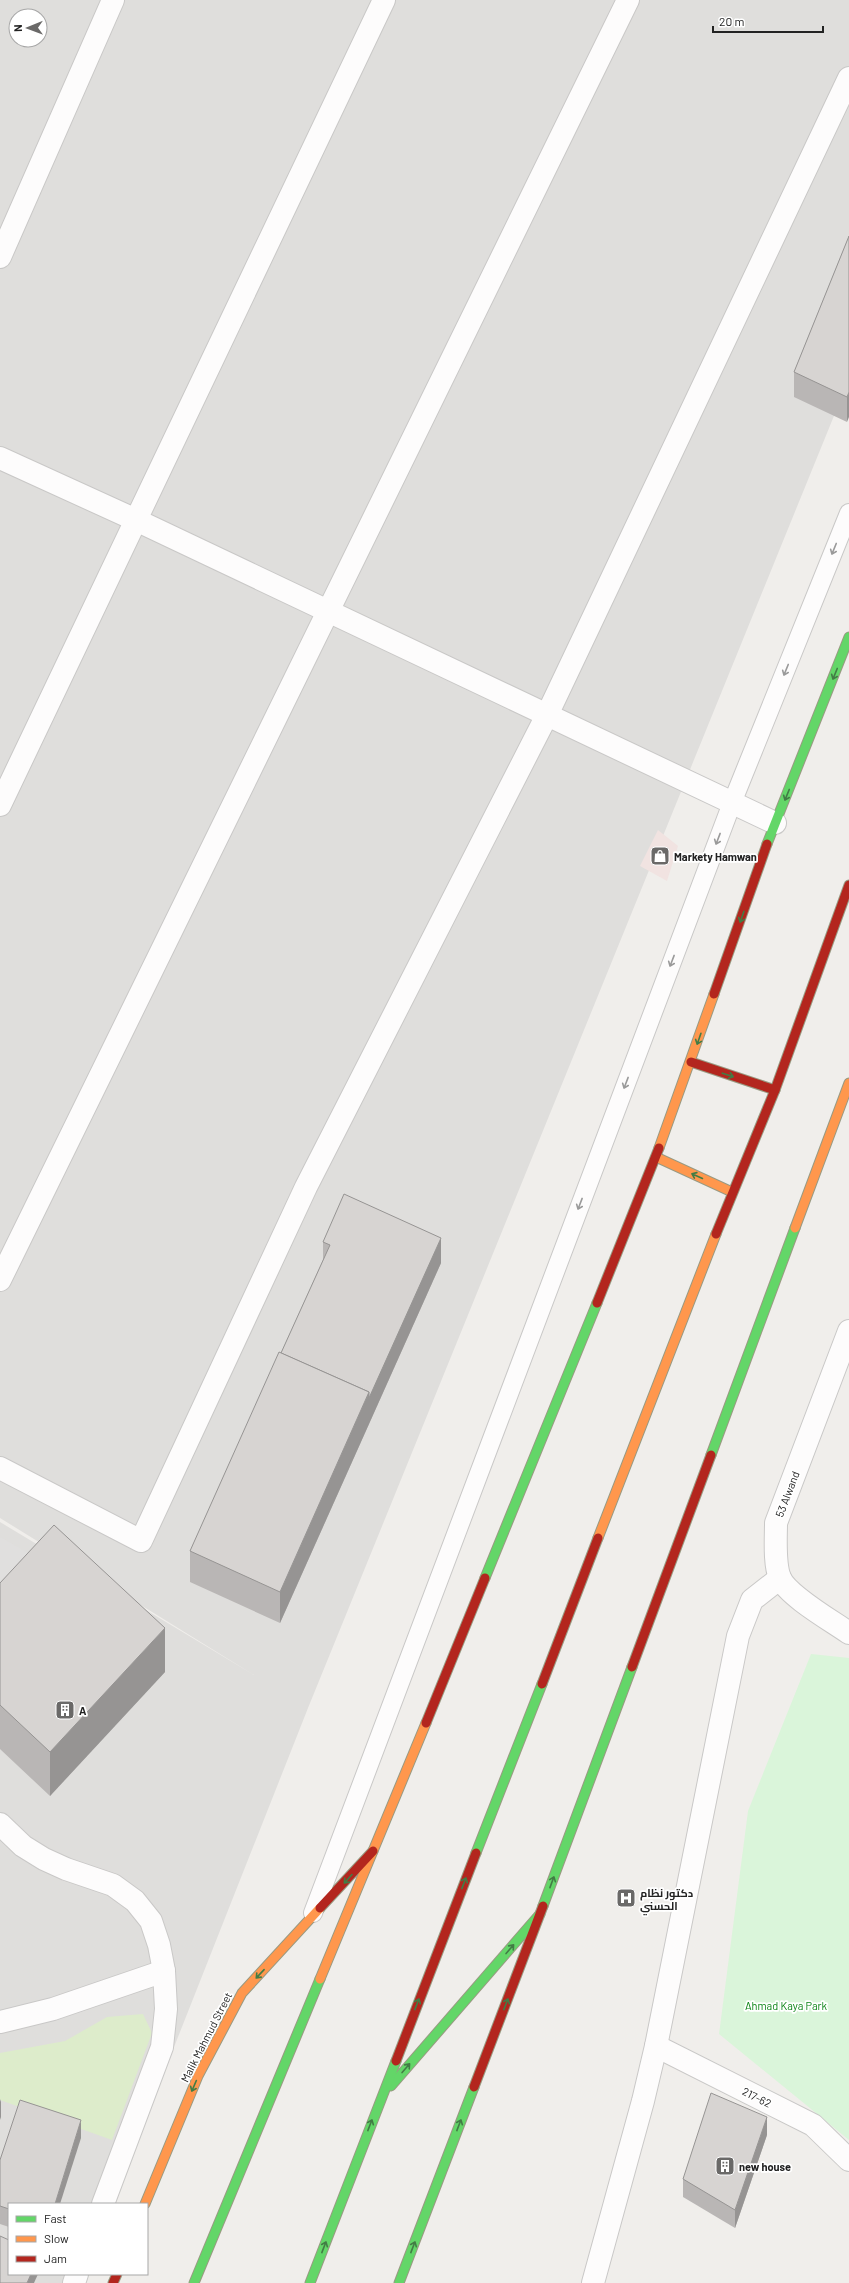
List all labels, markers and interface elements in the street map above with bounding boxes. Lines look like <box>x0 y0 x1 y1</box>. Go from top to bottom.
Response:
north arrow <box>8 8 48 48</box>
scale bar <box>713 8 823 34</box>
text: 20 m <box>719 14 745 28</box>
text: N <box>11 24 24 32</box>
one-way arrow <box>830 543 838 555</box>
one-way arrow <box>781 663 789 675</box>
one-way arrow <box>830 667 838 679</box>
one-way arrow <box>782 788 790 800</box>
one-way arrow <box>713 833 721 845</box>
shop icon: Markety Hamwan <box>649 845 671 867</box>
place label: Markety Hamwan <box>674 850 757 863</box>
one-way arrow <box>738 910 746 922</box>
one-way arrow <box>668 955 676 967</box>
one-way arrow <box>695 1033 703 1045</box>
one-way arrow <box>722 1071 734 1079</box>
one-way arrow <box>622 1076 630 1088</box>
one-way arrow <box>691 1172 703 1179</box>
one-way arrow <box>576 1198 584 1210</box>
street label: 53 Alwand <box>772 1469 802 1519</box>
building icon: A <box>54 1699 76 1721</box>
place label: A <box>79 1704 87 1717</box>
one-way arrow <box>343 1873 352 1884</box>
one-way arrow <box>461 1877 469 1889</box>
one-way arrow <box>548 1877 556 1889</box>
place label: دكتور نظام الحسني <box>640 1886 693 1916</box>
hospital icon: دكتور نظام الحسني <box>615 1887 637 1909</box>
one-way arrow <box>505 1944 514 1954</box>
one-way arrow <box>255 1969 264 1979</box>
street label: Malik Mahmud Street <box>178 1990 234 2084</box>
one-way arrow <box>414 1998 422 2010</box>
one-way arrow <box>502 1998 510 2010</box>
park label: Ahmad Kaya Park <box>745 1999 828 2012</box>
one-way arrow <box>402 2063 411 2074</box>
one-way arrow <box>190 2079 197 2091</box>
street label: 217-62 <box>740 2084 774 2110</box>
one-way arrow <box>367 2120 375 2132</box>
one-way arrow <box>456 2120 464 2132</box>
building icon: new house <box>714 2155 736 2177</box>
place label: new house <box>739 2160 791 2173</box>
legend <box>8 2203 148 2275</box>
text: Fast <box>44 2211 67 2225</box>
text: Slow <box>44 2231 69 2245</box>
one-way arrow <box>320 2241 328 2253</box>
one-way arrow <box>409 2241 417 2253</box>
text: Jam <box>44 2251 67 2265</box>

